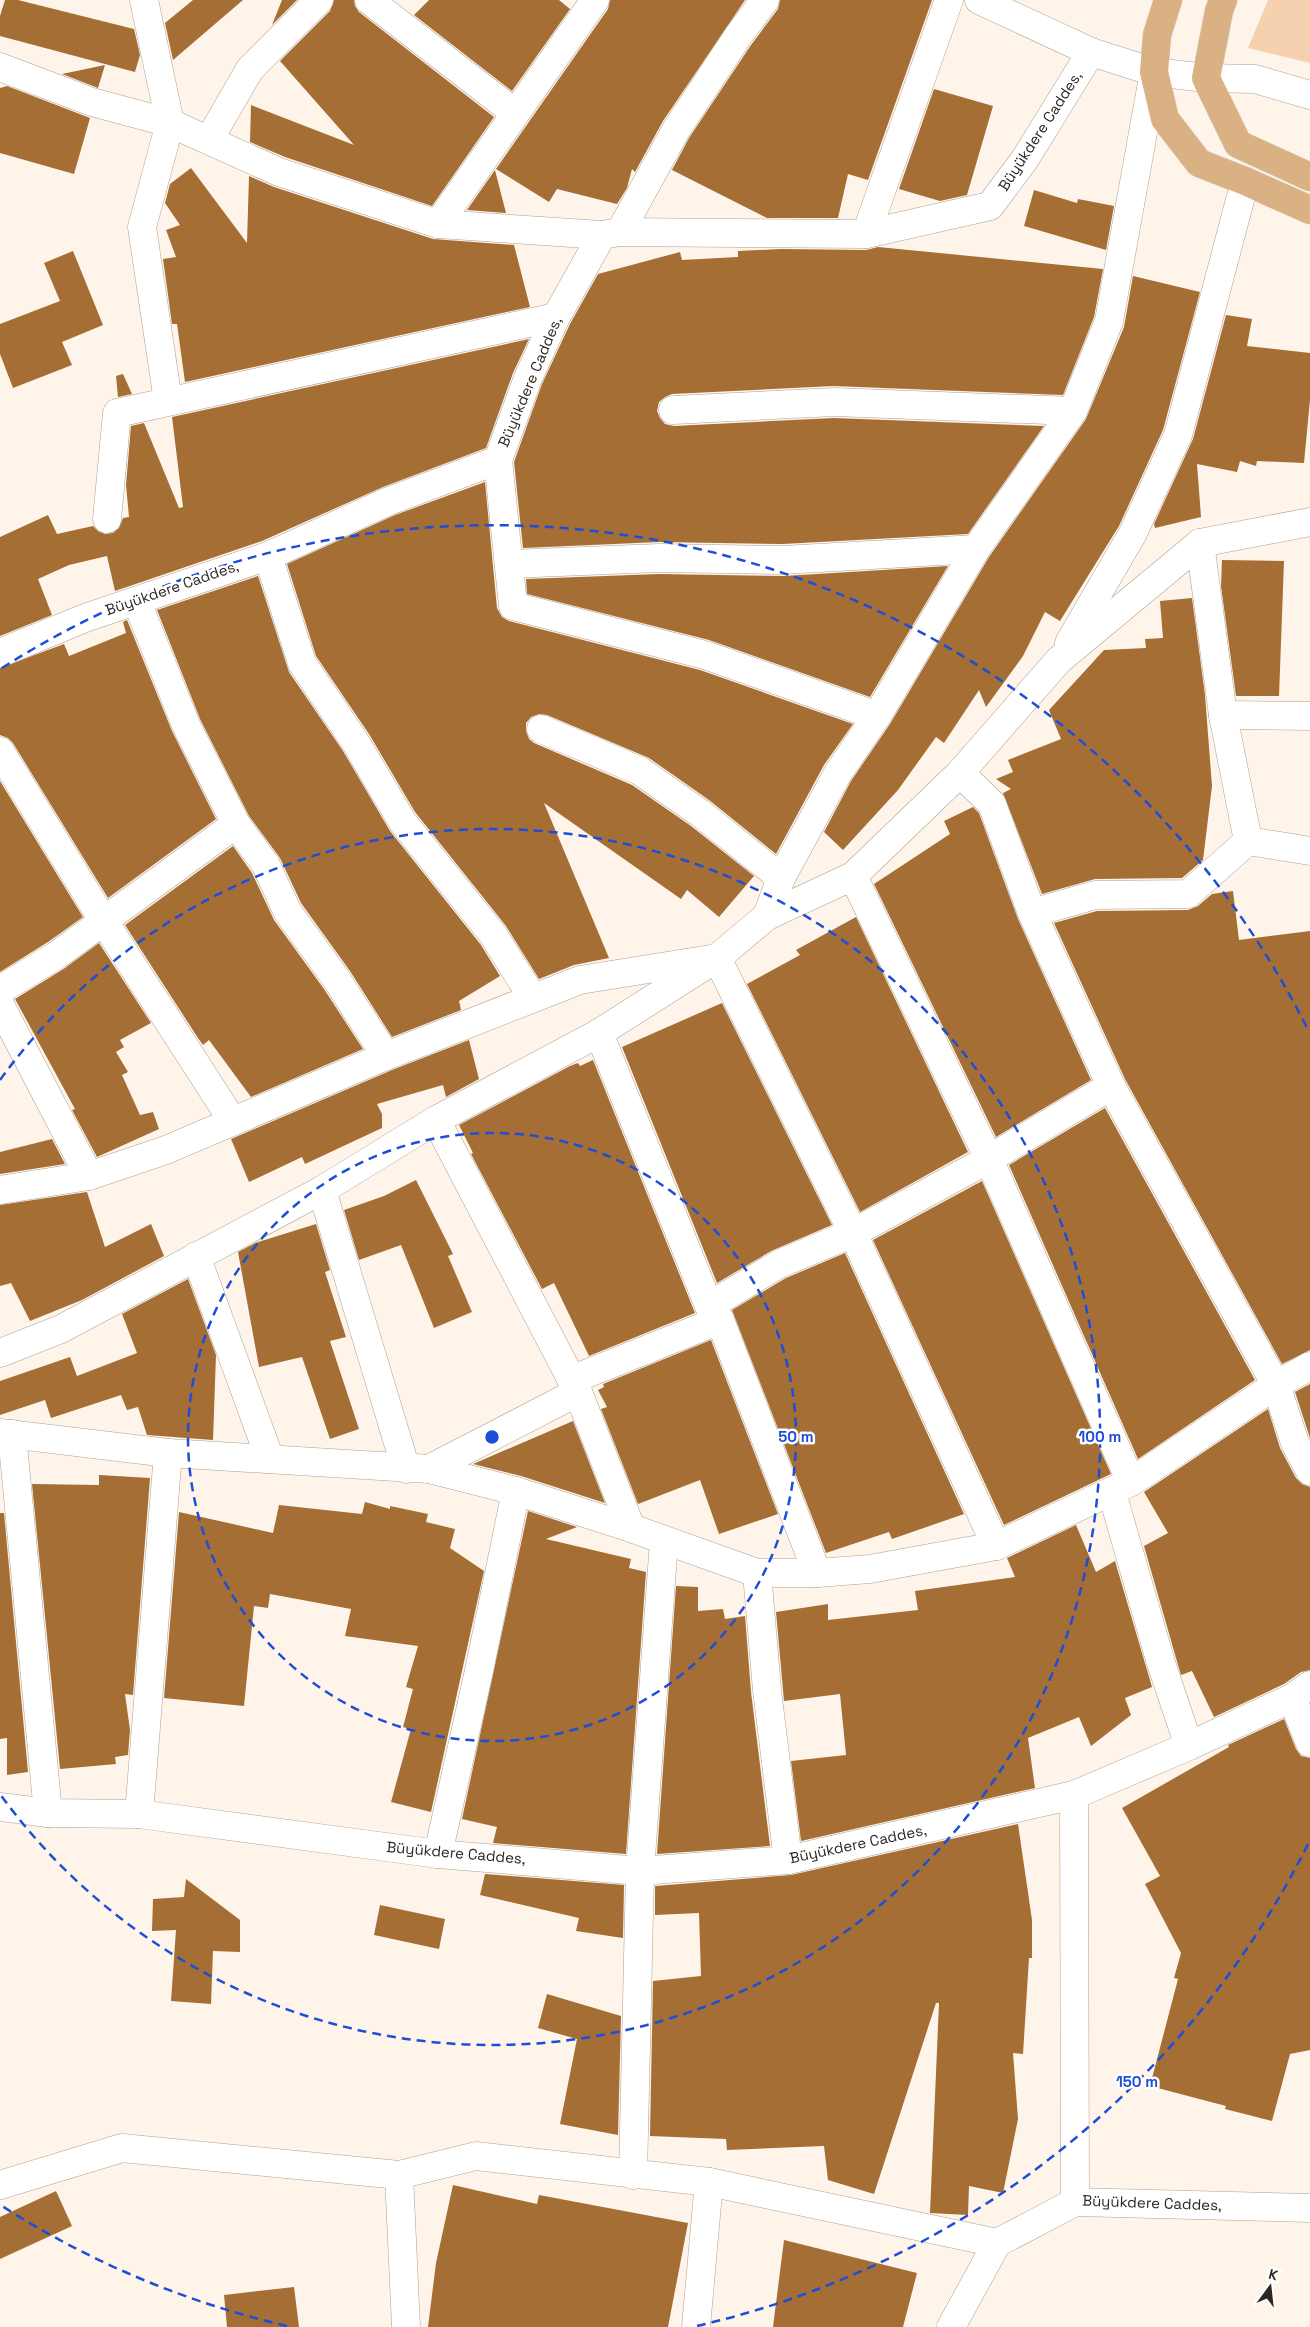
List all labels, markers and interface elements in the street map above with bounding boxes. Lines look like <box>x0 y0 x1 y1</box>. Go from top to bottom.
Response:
street label: Büyükdere Caddes, <box>994 67 1086 194</box>
street label: Büyükdere Caddes, <box>493 314 566 450</box>
street label: Büyükdere Caddes, <box>103 556 241 619</box>
text: 50 m <box>778 1427 814 1446</box>
text: 100 m <box>1079 1427 1121 1446</box>
centre of rings <box>483 1428 501 1446</box>
street label: Büyükdere Caddes, <box>788 1820 928 1867</box>
street label: Büyükdere Caddes, <box>386 1837 526 1868</box>
text: 150 m <box>1116 2072 1158 2091</box>
street label: Büyükdere Caddes, <box>1082 2191 1222 2214</box>
north arrow <box>1245 2262 1295 2312</box>
text: K <box>1267 2265 1280 2284</box>

